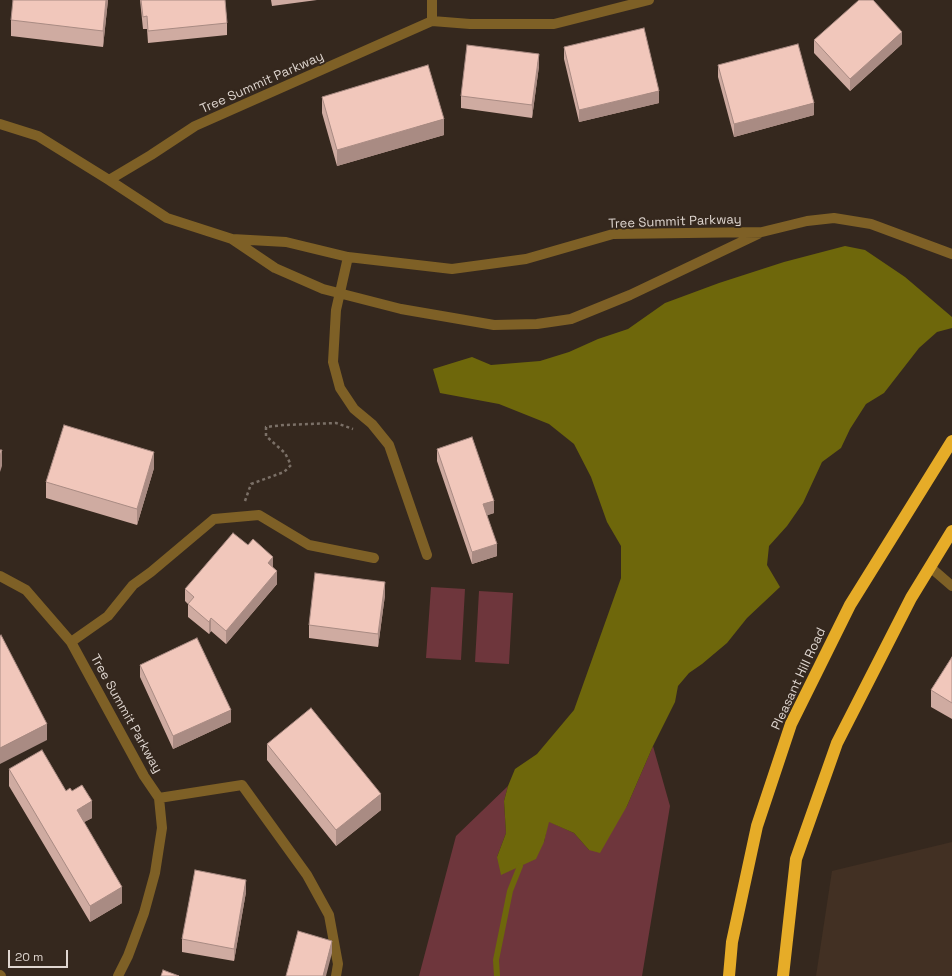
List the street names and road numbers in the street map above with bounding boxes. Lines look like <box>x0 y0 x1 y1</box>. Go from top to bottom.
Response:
street label: Tree Summit Parkway <box>198 49 326 117</box>
street label: Tree Summit Parkway <box>608 212 742 232</box>
street label: Pleasant Hill Road <box>769 625 829 733</box>
street label: Tree Summit Parkway <box>87 652 165 776</box>

